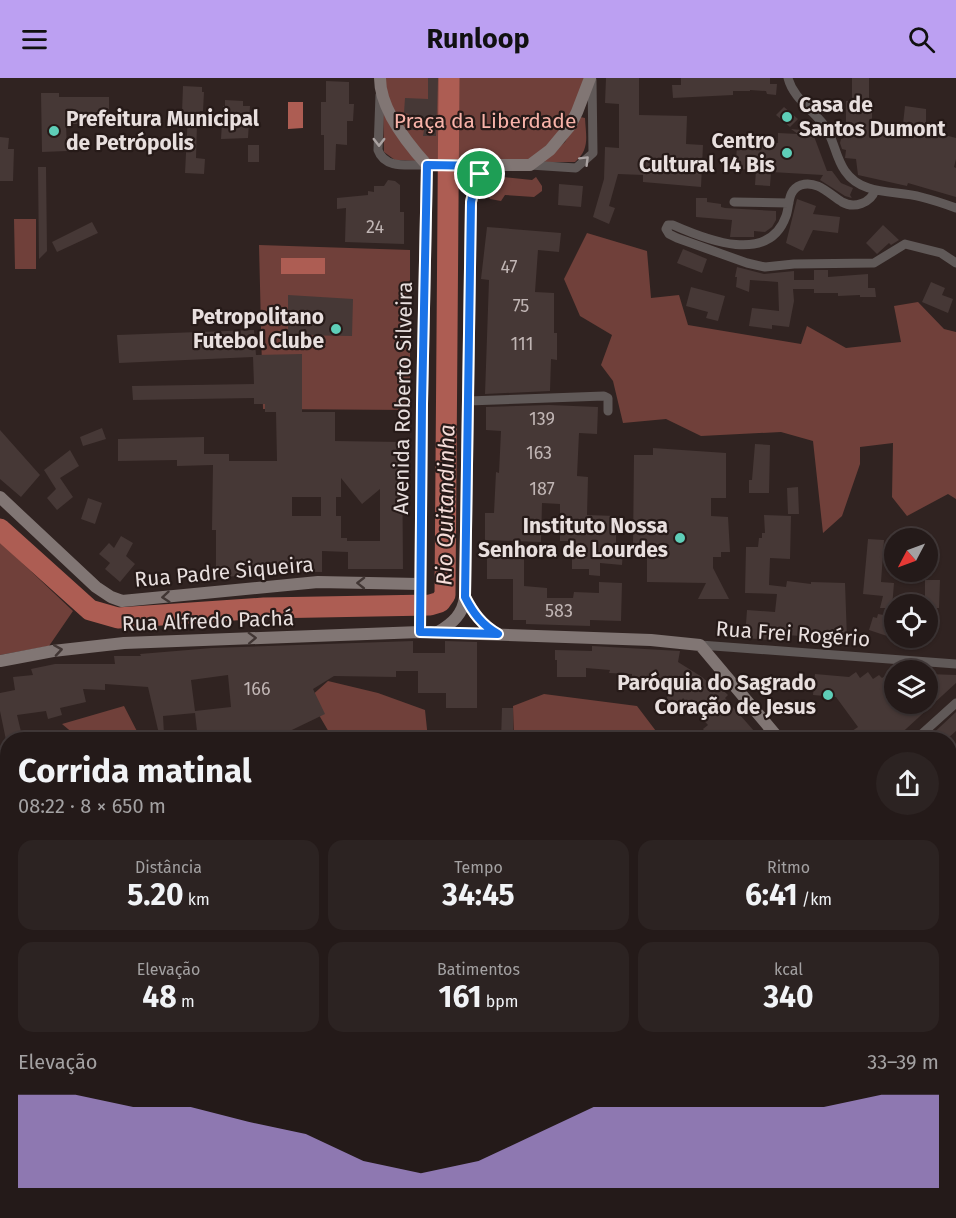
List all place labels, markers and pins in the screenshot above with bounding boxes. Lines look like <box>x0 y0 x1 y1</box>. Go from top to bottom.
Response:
place label: Casa de Santos Dumont <box>799 92 947 142</box>
place label: Prefeitura Municipal de Petrópolis <box>66 106 260 156</box>
marker: Casa de Santos Dumont <box>780 110 794 124</box>
marker: Prefeitura Municipal de Petrópolis <box>47 124 61 138</box>
place label: Centro Cultural 14 Bis <box>639 128 775 178</box>
marker: Centro Cultural 14 Bis <box>780 146 794 160</box>
pin <box>454 148 505 199</box>
place label: Petropolitano Futebol Clube <box>192 304 324 354</box>
marker: Petropolitano Futebol Clube <box>329 322 343 336</box>
place label: Instituto Nossa Senhora de Lourdes <box>478 513 668 563</box>
marker: Instituto Nossa Senhora de Lourdes <box>673 531 687 545</box>
place label: Paróquia do Sagrado Coração de Jesus <box>617 670 816 720</box>
marker: Paróquia do Sagrado Coração de Jesus <box>821 688 835 702</box>

